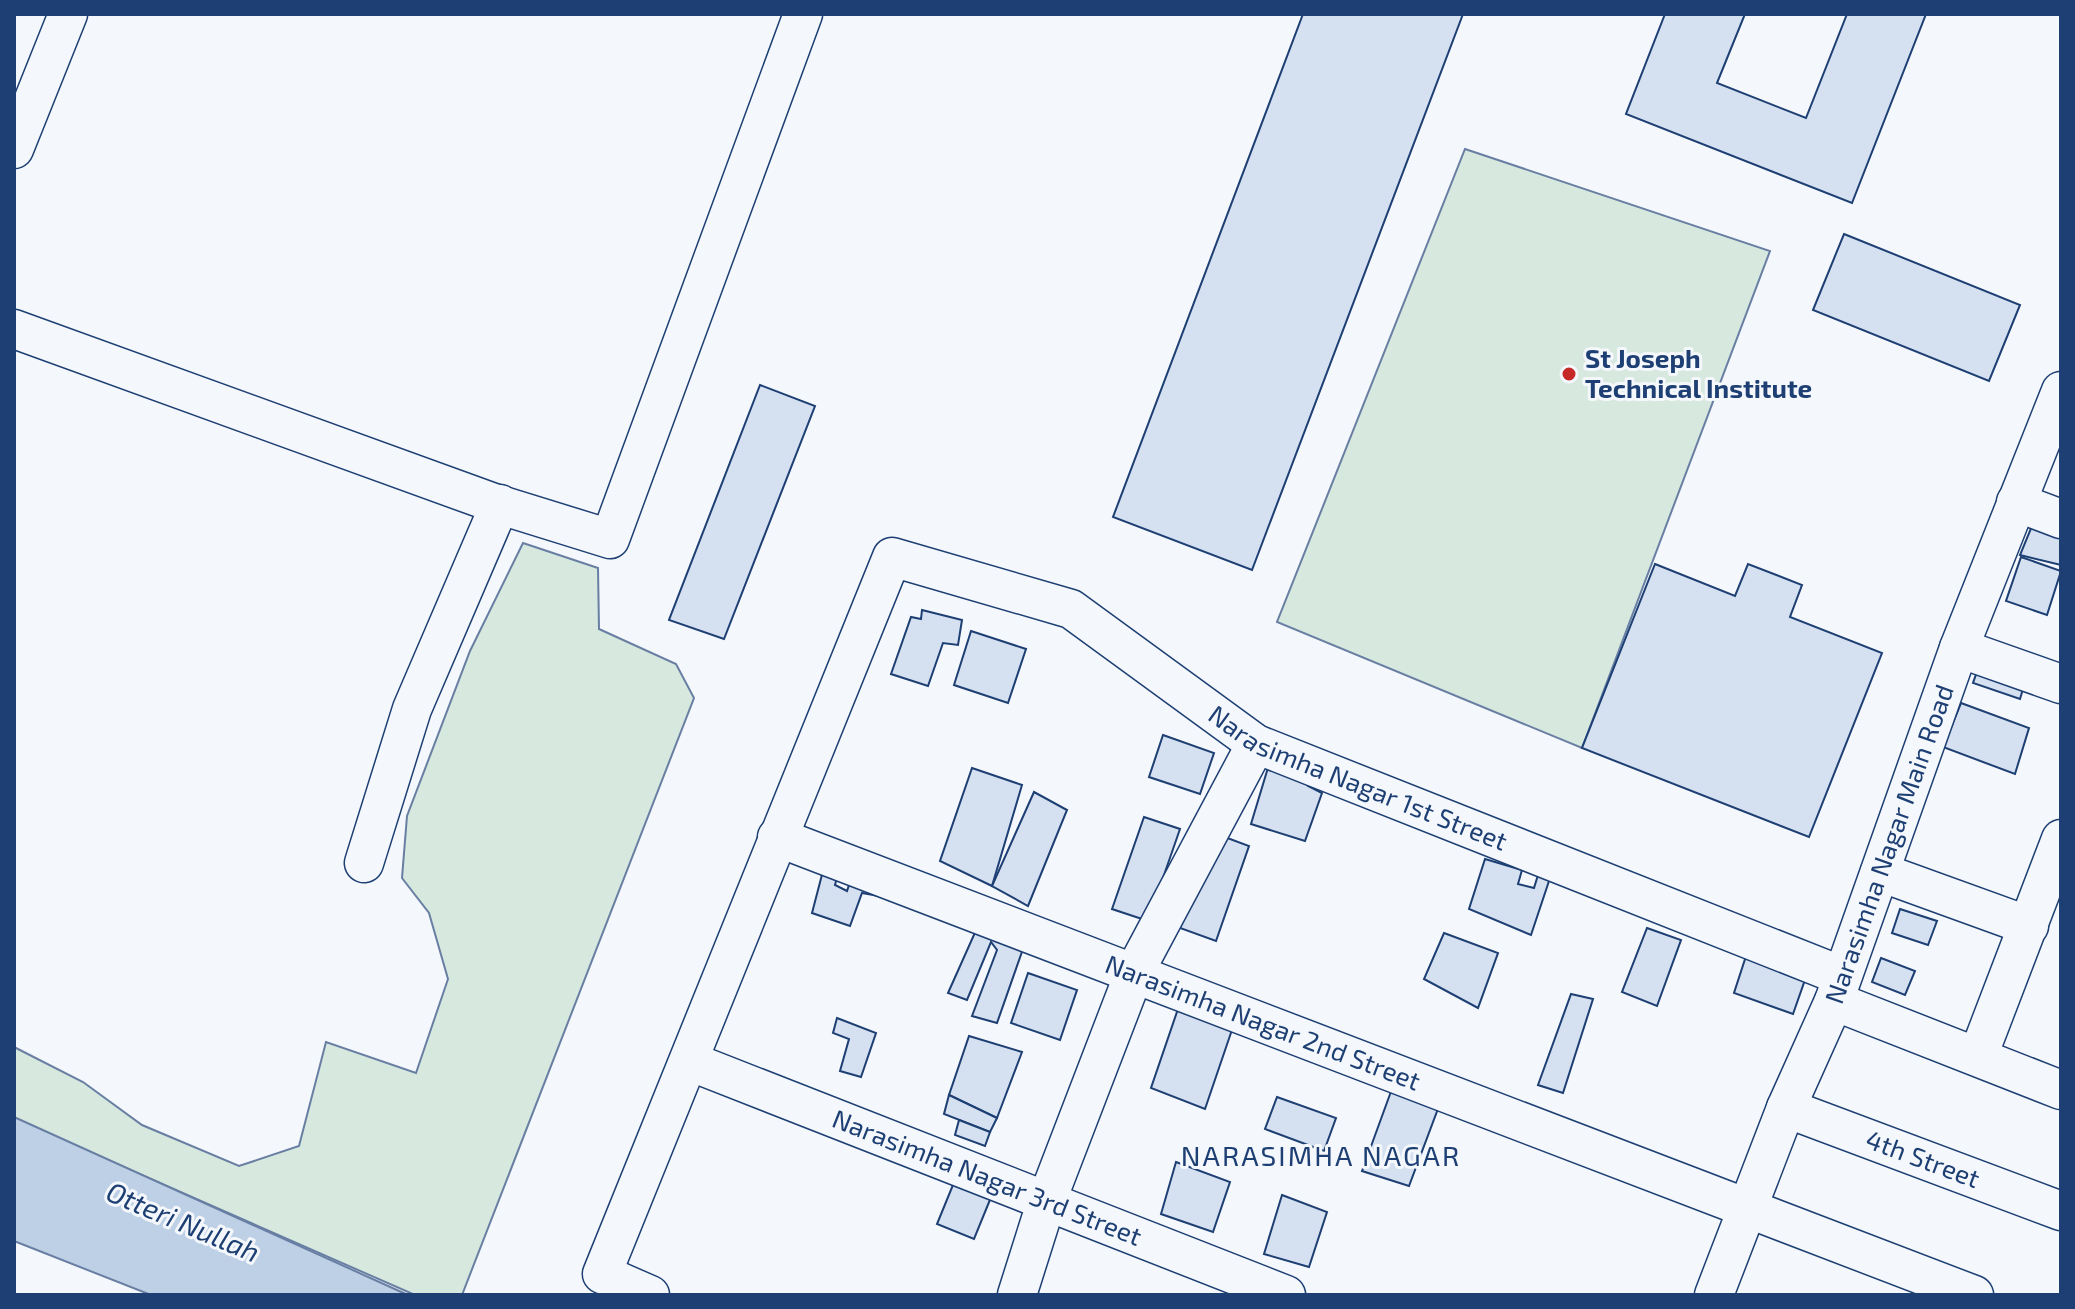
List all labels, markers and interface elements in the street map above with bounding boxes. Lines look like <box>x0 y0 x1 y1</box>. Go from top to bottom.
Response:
place label: St Joseph Technical Institute <box>1585 342 1812 403</box>
marker: St Joseph Technical Institute <box>1560 365 1578 383</box>
street label: Narasimha Nagar Main Road <box>1817 680 1959 1007</box>
street label: Narasimha Nagar 1st Street <box>1203 698 1512 856</box>
street label: Narasimha Nagar 2nd Street <box>1101 947 1425 1096</box>
street label: Narasimha Nagar 3rd Street <box>828 1102 1147 1251</box>
street label: 4th Street <box>1862 1122 1985 1193</box>
district label: NARASIMHA NAGAR <box>1181 1138 1461 1172</box>
water label: Otteri Nullah <box>102 1174 265 1269</box>

